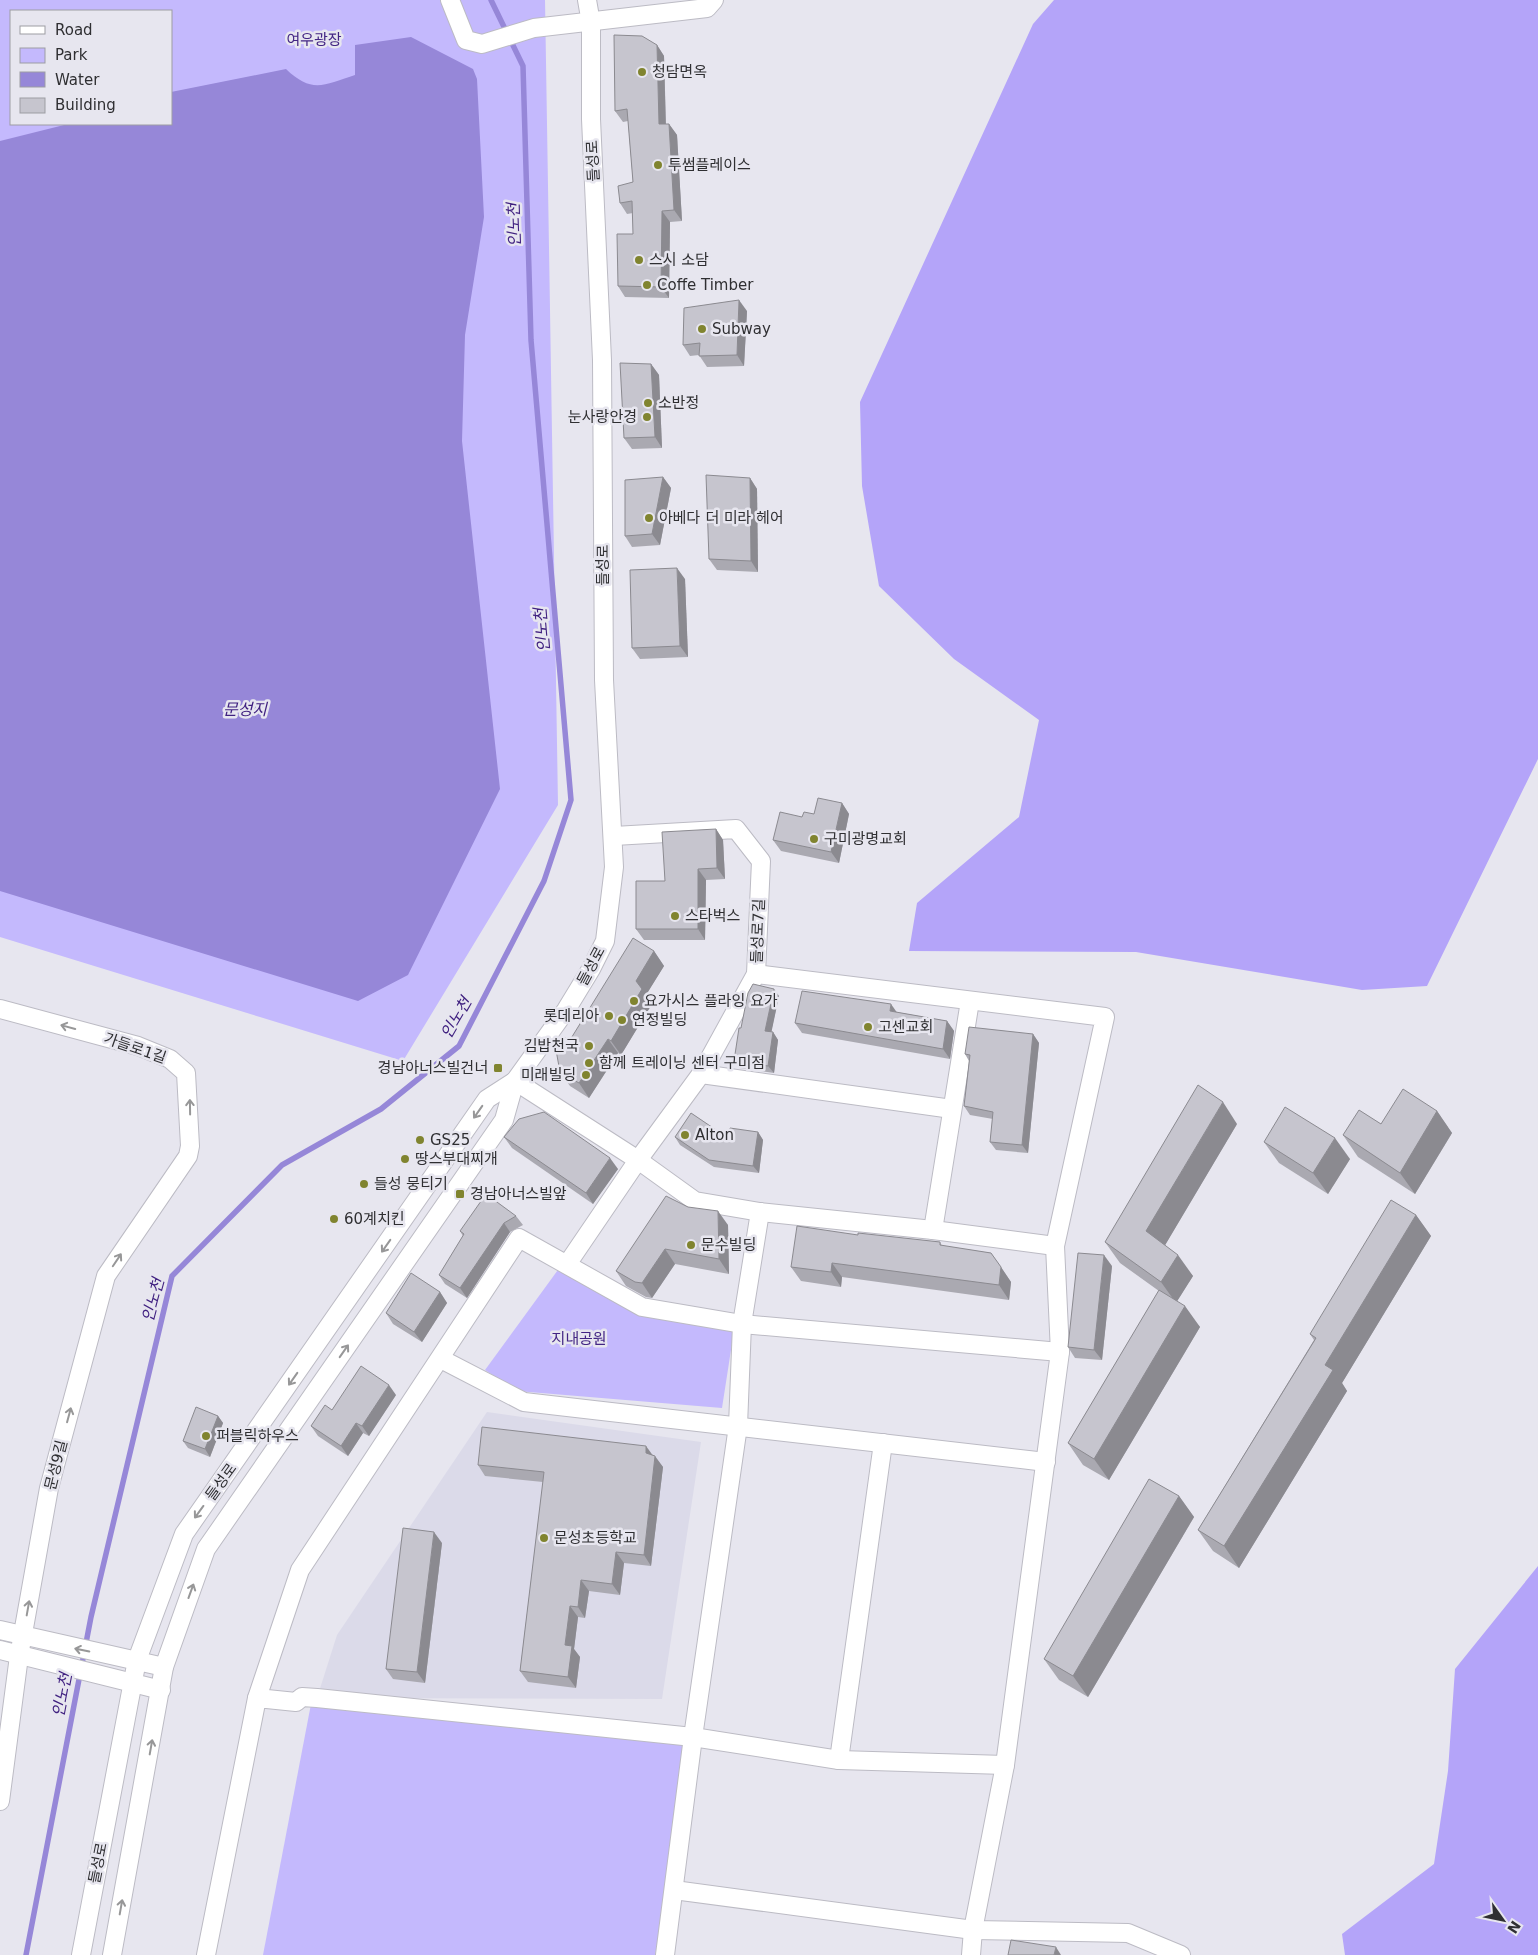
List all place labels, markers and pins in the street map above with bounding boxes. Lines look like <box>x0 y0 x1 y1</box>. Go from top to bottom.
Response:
place label: 청담면옥 <box>652 63 707 81</box>
marker: 청담면옥 <box>636 66 648 78</box>
place label: 투썸플레이스 <box>668 156 751 174</box>
marker: 투썸플레이스 <box>652 159 664 171</box>
place label: 스시 소담 <box>649 251 709 269</box>
marker: 스시 소담 <box>633 254 645 266</box>
place label: Coffe Timber <box>657 276 754 294</box>
marker: Coffe Timber <box>641 279 653 291</box>
place label: Subway <box>712 320 771 338</box>
marker: Subway <box>696 323 708 335</box>
place label: 소반정 <box>658 394 699 412</box>
marker: 소반정 <box>642 397 654 409</box>
place label: 눈사랑안경 <box>568 408 637 426</box>
marker: 눈사랑안경 <box>641 411 653 423</box>
place label: 아베다 더 미라 헤어 <box>659 509 784 527</box>
marker: 아베다 더 미라 헤어 <box>643 512 655 524</box>
place label: 구미광명교회 <box>824 830 907 848</box>
marker: 구미광명교회 <box>808 833 820 845</box>
place label: 스타벅스 <box>685 907 740 925</box>
marker: 스타벅스 <box>669 910 681 922</box>
place label: 요가시스 플라잉 요가 <box>644 992 778 1010</box>
marker: 요가시스 플라잉 요가 <box>628 995 640 1007</box>
place label: 롯데리아 <box>544 1007 599 1025</box>
marker: 롯데리아 <box>603 1010 615 1022</box>
place label: 연정빌딩 <box>632 1011 687 1029</box>
marker: 연정빌딩 <box>616 1014 628 1026</box>
place label: 고센교회 <box>878 1018 933 1036</box>
marker: 고센교회 <box>862 1021 874 1033</box>
place label: 김밥천국 <box>524 1037 579 1055</box>
marker: 김밥천국 <box>583 1040 595 1052</box>
place label: 함께 트레이닝 센터 구미점 <box>599 1054 765 1072</box>
marker: 함께 트레이닝 센터 구미점 <box>583 1057 595 1069</box>
place label: 경남아너스빌건너 <box>378 1059 488 1077</box>
marker: 경남아너스빌건너 <box>492 1062 504 1074</box>
place label: 미래빌딩 <box>521 1066 576 1084</box>
marker: 미래빌딩 <box>580 1069 592 1081</box>
place label: Alton <box>695 1126 734 1144</box>
marker: Alton <box>679 1129 691 1141</box>
place label: GS25 <box>430 1131 470 1149</box>
marker: GS25 <box>414 1134 426 1146</box>
place label: 땅스부대찌개 <box>415 1150 498 1168</box>
marker: 땅스부대찌개 <box>399 1153 411 1165</box>
place label: 들성 뭉티기 <box>374 1175 448 1193</box>
marker: 들성 뭉티기 <box>358 1178 370 1190</box>
place label: 경남아너스빌앞 <box>470 1185 567 1203</box>
marker: 경남아너스빌앞 <box>454 1188 466 1200</box>
place label: 60계치킨 <box>344 1210 405 1228</box>
marker: 60계치킨 <box>328 1213 340 1225</box>
place label: 문수빌딩 <box>701 1236 756 1254</box>
marker: 문수빌딩 <box>685 1239 697 1251</box>
place label: 퍼블릭하우스 <box>216 1427 299 1445</box>
marker: 퍼블릭하우스 <box>200 1430 212 1442</box>
place label: 문성초등학교 <box>554 1529 637 1547</box>
marker: 문성초등학교 <box>538 1532 550 1544</box>

